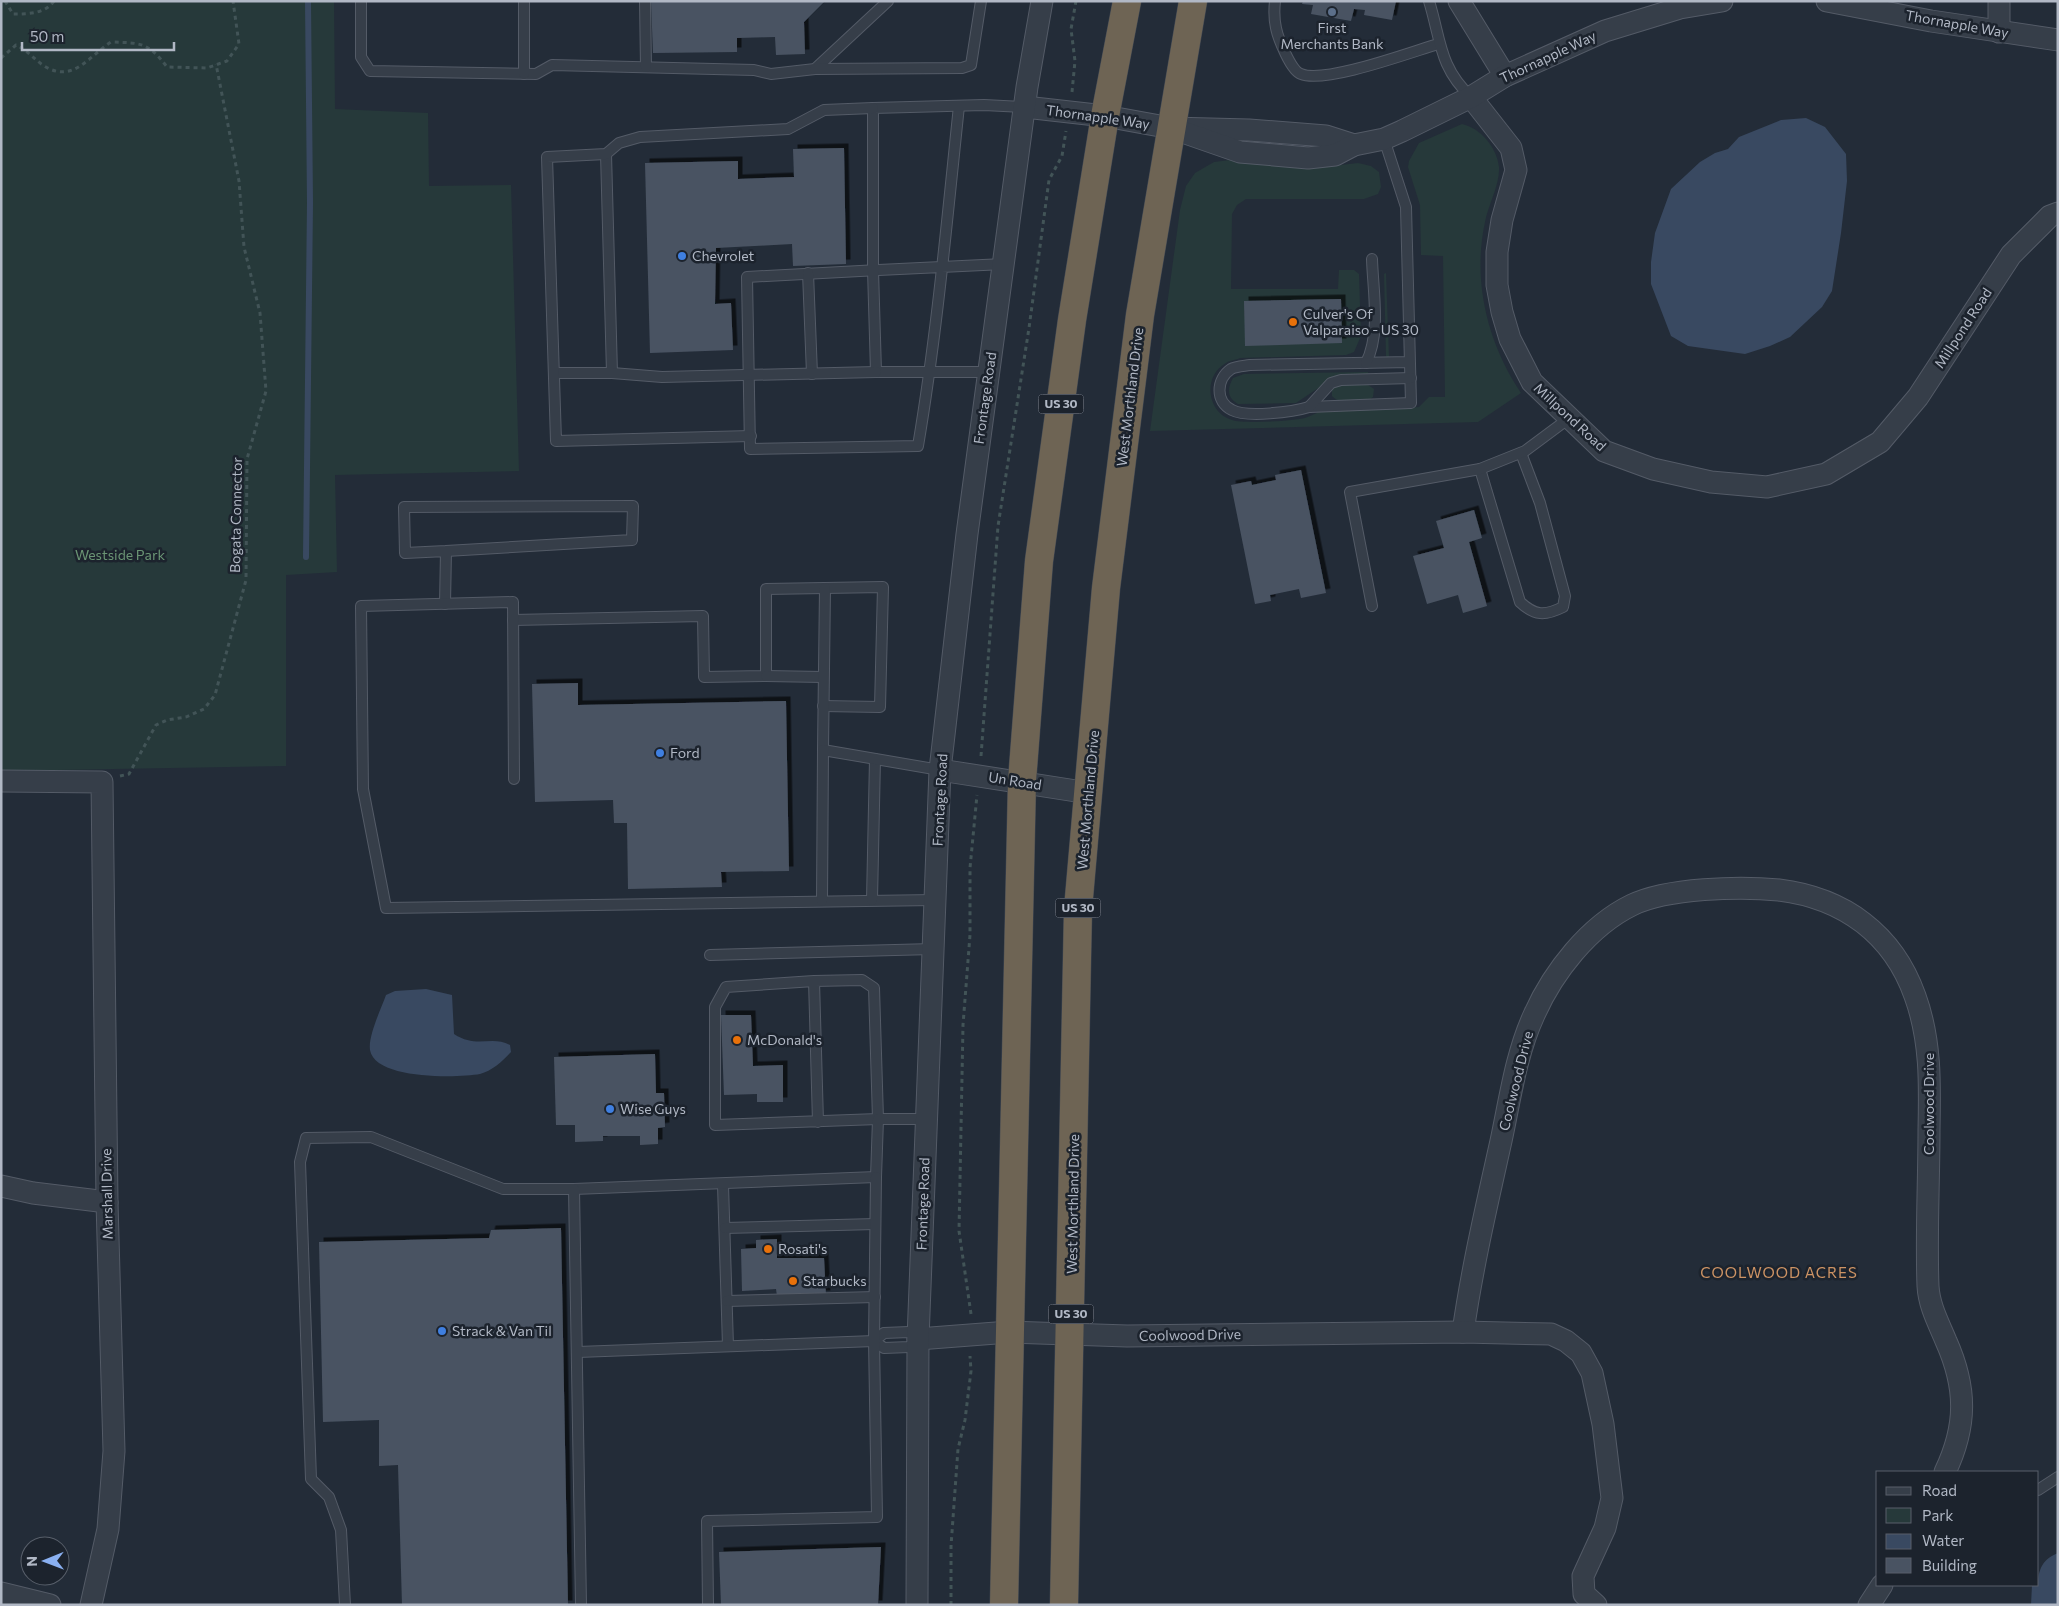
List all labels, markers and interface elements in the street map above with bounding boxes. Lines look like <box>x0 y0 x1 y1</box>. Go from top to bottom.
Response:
marker: First Merchants Bank <box>1326 6 1338 18</box>
street label: Thornapple Way <box>1904 6 2010 41</box>
place label: First Merchants Bank <box>1280 19 1384 52</box>
scale bar <box>22 20 175 52</box>
text: 50 m <box>30 27 64 45</box>
street label: Thornapple Way <box>1497 27 1599 86</box>
street label: Thornapple Way <box>1045 101 1151 132</box>
place label: Chevrolet <box>692 247 755 264</box>
marker: Chevrolet <box>676 250 688 262</box>
street label: Millpond Road <box>1930 284 1995 371</box>
place label: Culver's Of Valparaiso - US 30 <box>1303 305 1419 338</box>
marker: Culver's Of Valparaiso - US 30 <box>1287 316 1299 328</box>
street label: West Morthland Drive <box>1113 326 1146 467</box>
street label: Frontage Road <box>970 351 999 445</box>
street label: Millpond Road <box>1531 379 1610 454</box>
road number: US 30 <box>1038 394 1084 414</box>
street label: Bogata Connector <box>226 457 245 573</box>
park label: Westside Park <box>75 546 165 563</box>
street label: West Morthland Drive <box>1073 729 1102 870</box>
place label: Ford <box>670 744 700 761</box>
marker: Ford <box>654 747 666 759</box>
street label: Frontage Road <box>929 753 950 847</box>
street label: Un Road <box>987 768 1043 793</box>
road number: US 30 <box>1056 898 1100 918</box>
street label: Coolwood Drive <box>1495 1029 1536 1132</box>
place label: McDonald's <box>747 1031 822 1048</box>
marker: McDonald's <box>731 1034 743 1046</box>
street label: Coolwood Drive <box>1920 1053 1937 1155</box>
place label: Wise Guys <box>620 1100 686 1117</box>
marker: Wise Guys <box>604 1103 616 1115</box>
street label: West Morthland Drive <box>1063 1134 1082 1274</box>
street label: Marshall Drive <box>97 1148 116 1240</box>
street label: Frontage Road <box>912 1157 933 1251</box>
place label: Rosati's <box>778 1240 827 1257</box>
marker: Rosati's <box>762 1243 774 1255</box>
district label: COOLWOOD ACRES <box>1700 1263 1858 1281</box>
place label: Starbucks <box>803 1272 867 1289</box>
marker: Starbucks <box>787 1275 799 1287</box>
road number: US 30 <box>1048 1305 1094 1324</box>
place label: Strack & Van Til <box>452 1322 552 1339</box>
marker: Strack & Van Til <box>436 1325 448 1337</box>
street label: Coolwood Drive <box>1139 1325 1241 1344</box>
legend <box>1876 1471 2039 1586</box>
text: Road <box>1922 1481 1957 1499</box>
text: Park <box>1922 1506 1953 1524</box>
text: Water <box>1922 1531 1964 1549</box>
north arrow <box>20 1536 70 1586</box>
text: N <box>23 1556 40 1567</box>
text: Building <box>1922 1556 1977 1574</box>

